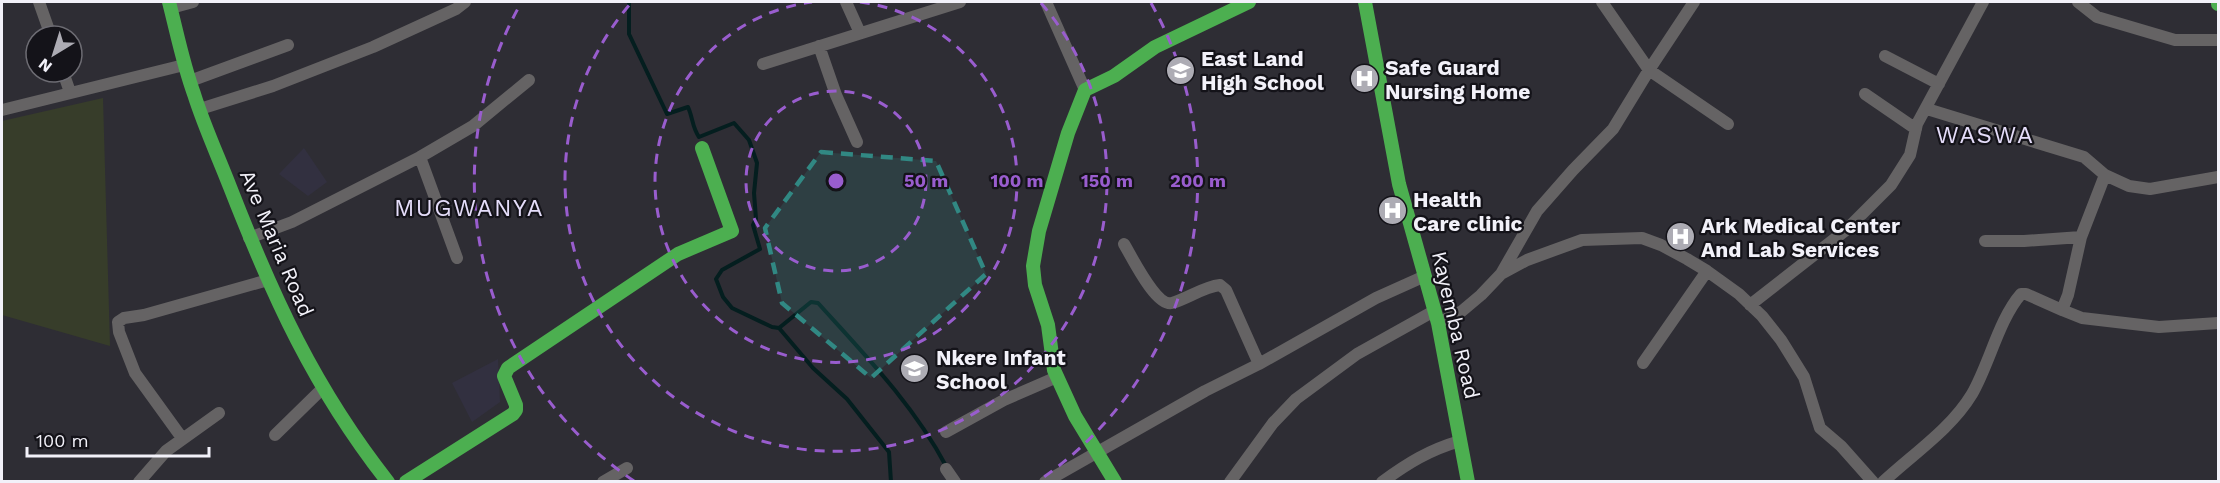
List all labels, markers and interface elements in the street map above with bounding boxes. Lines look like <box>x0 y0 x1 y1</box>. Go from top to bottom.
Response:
north arrow <box>24 24 84 84</box>
place label: East Land High School <box>1201 46 1324 95</box>
text: N <box>35 54 56 77</box>
school or university icon: East Land High School <box>1164 54 1196 86</box>
place label: Safe Guard Nursing Home <box>1385 55 1530 104</box>
hospital icon: Safe Guard Nursing Home <box>1348 63 1380 95</box>
district label: WASWA <box>1936 121 2034 149</box>
street label: Ave Maria Road <box>235 166 319 320</box>
text: 50 m <box>904 170 948 191</box>
text: 100 m <box>990 170 1044 191</box>
text: 150 m <box>1081 170 1133 191</box>
text: 200 m <box>1170 170 1226 191</box>
centre of rings <box>826 171 846 191</box>
place label: Health Care clinic <box>1413 187 1523 236</box>
district label: MUGWANYA <box>394 194 544 222</box>
hospital icon: Health Care clinic <box>1376 195 1408 227</box>
place label: Ark Medical Center And Lab Services <box>1701 213 1900 262</box>
hospital icon: Ark Medical Center And Lab Services <box>1664 221 1696 253</box>
street label: Kayemba Road <box>1427 249 1485 401</box>
place label: Nkere Infant School <box>936 345 1066 394</box>
school or university icon: Nkere Infant School <box>899 353 931 385</box>
scale bar <box>27 420 208 458</box>
text: 100 m <box>36 430 89 451</box>

